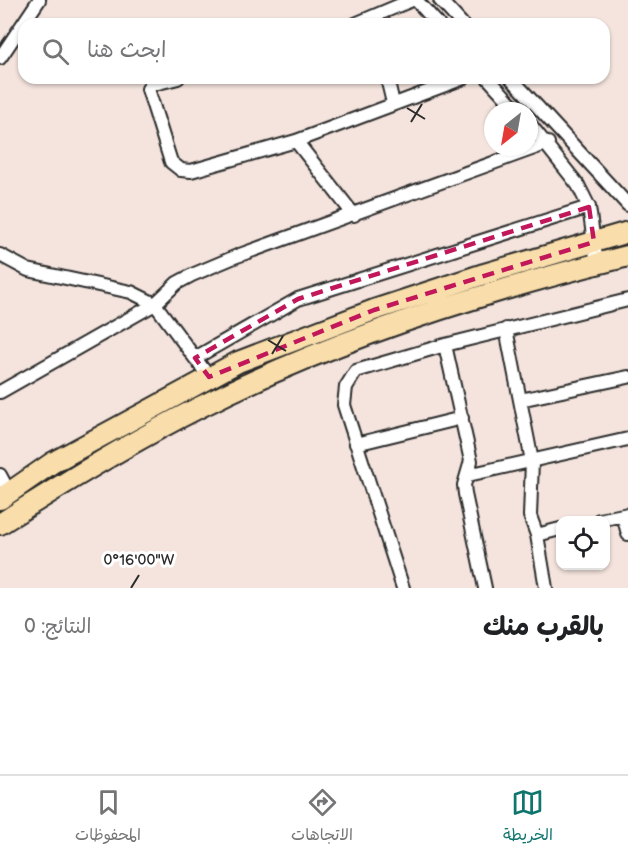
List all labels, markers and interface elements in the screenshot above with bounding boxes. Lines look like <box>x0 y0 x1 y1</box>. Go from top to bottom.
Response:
search box <box>18 18 610 84</box>
icon: search <box>39 35 72 68</box>
text: ابحث هنا <box>87 37 167 64</box>
north arrow <box>484 102 538 156</box>
map controls <box>556 516 610 570</box>
button: locate <box>556 516 610 570</box>
text: 0°16'00"W <box>104 551 175 570</box>
text: بالقرب منك <box>483 612 604 643</box>
text: النتائج: 0 <box>24 615 91 639</box>
tab: المحفوظات <box>75 786 141 849</box>
tab: الاتجاهات <box>291 786 353 849</box>
tab: الخريطة <box>503 786 553 849</box>

